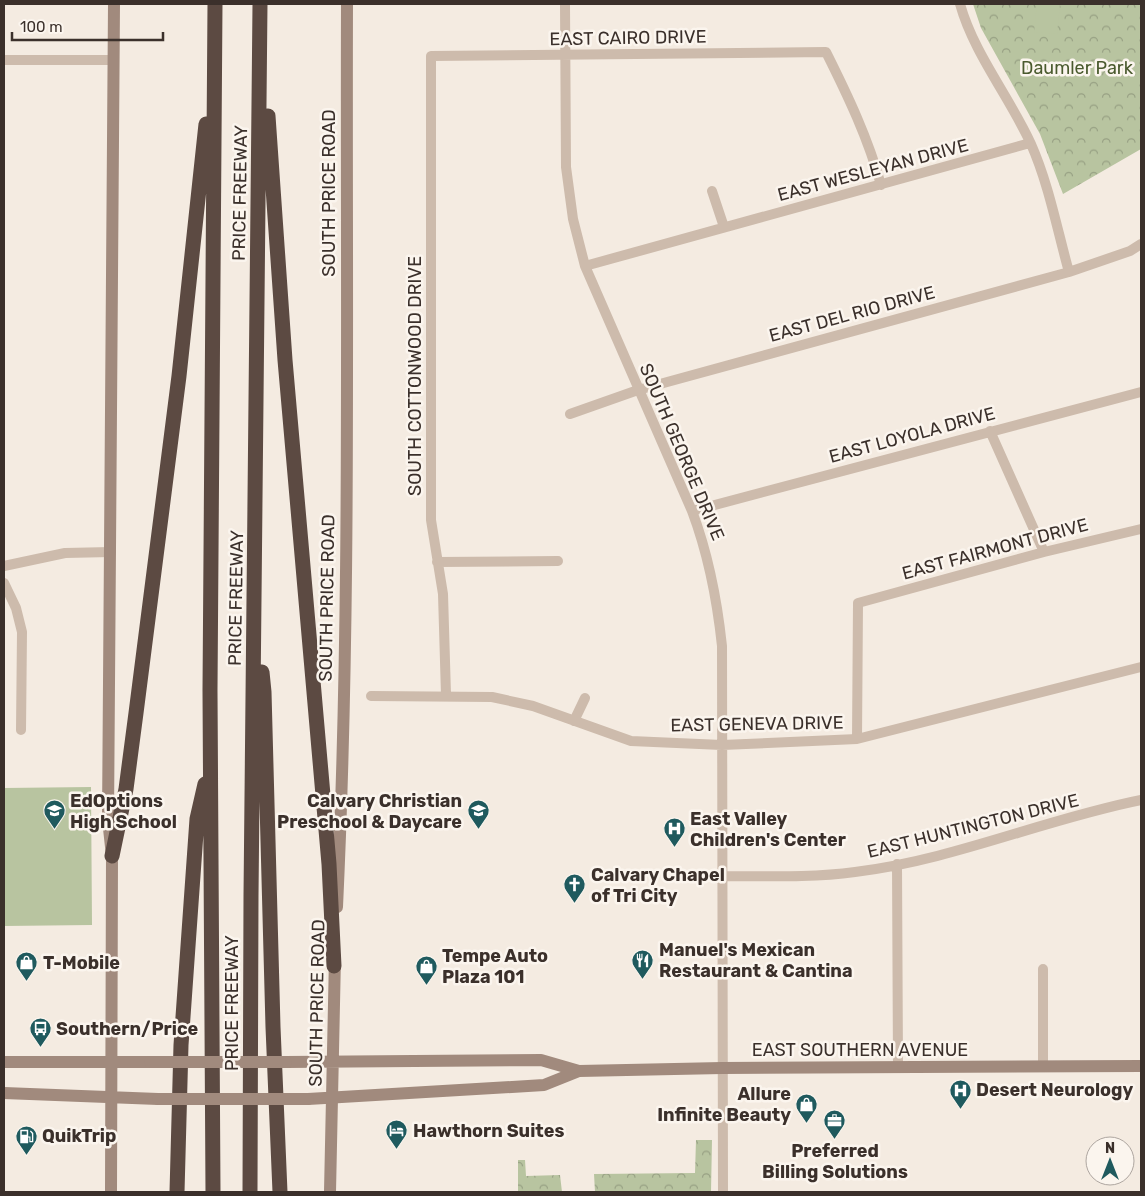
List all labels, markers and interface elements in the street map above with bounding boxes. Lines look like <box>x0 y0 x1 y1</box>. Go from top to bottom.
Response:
scale bar <box>12 10 164 42</box>
text: 100 m <box>20 18 62 36</box>
street label: EAST CAIRO DRIVE <box>549 26 707 50</box>
park label: Daumler Park <box>1021 57 1134 79</box>
street label: SOUTH PRICE ROAD <box>318 109 340 277</box>
street label: PRICE FREEWAY <box>228 124 252 261</box>
street label: EAST WESLEYAN DRIVE <box>775 134 971 206</box>
street label: SOUTH COTTONWOOD DRIVE <box>404 256 426 496</box>
street label: EAST DEL RIO DRIVE <box>767 281 937 347</box>
street label: SOUTH GEORGE DRIVE <box>635 360 729 544</box>
street label: EAST LOYOLA DRIVE <box>827 402 997 468</box>
street label: SOUTH PRICE ROAD <box>315 514 339 682</box>
street label: EAST FAIRMONT DRIVE <box>899 514 1091 584</box>
street label: PRICE FREEWAY <box>224 529 248 666</box>
street label: EAST GENEVA DRIVE <box>670 711 844 737</box>
street label: EAST HUNTINGTON DRIVE <box>865 789 1081 863</box>
place label: EdOptions High School <box>70 790 177 833</box>
place label: Calvary Christian Preschool & Daycare <box>277 790 462 833</box>
school or university icon: EdOptions High School <box>42 799 66 830</box>
school or university icon: Calvary Christian Preschool & Daycare <box>466 799 490 830</box>
place label: East Valley Children's Center <box>690 808 846 851</box>
hospital icon: East Valley Children's Center <box>662 817 686 848</box>
place label: Calvary Chapel of Tri City <box>591 864 725 907</box>
church icon: Calvary Chapel of Tri City <box>563 873 587 904</box>
street label: SOUTH PRICE ROAD <box>305 919 329 1087</box>
street label: PRICE FREEWAY <box>221 935 243 1071</box>
place label: Manuel's Mexican Restaurant & Cantina <box>659 939 853 982</box>
place label: Tempe Auto Plaza 101 <box>442 945 548 988</box>
restaurant icon: Manuel's Mexican Restaurant & Cantina <box>631 948 655 979</box>
shop icon: T-Mobile <box>15 951 39 982</box>
place label: T-Mobile <box>43 952 120 974</box>
shop icon: Tempe Auto Plaza 101 <box>414 954 438 985</box>
bus stop icon: Southern/Price <box>28 1017 52 1048</box>
place label: Southern/Price <box>56 1018 199 1040</box>
street label: EAST SOUTHERN AVENUE <box>752 1039 968 1061</box>
hospital icon: Desert Neurology <box>948 1078 972 1109</box>
place label: Desert Neurology <box>976 1079 1133 1101</box>
place label: Allure Infinite Beauty <box>657 1083 791 1126</box>
shop icon: Allure Infinite Beauty <box>795 1092 819 1123</box>
office icon: Preferred Billing Solutions <box>823 1109 847 1140</box>
hotel icon: Hawthorn Suites <box>385 1119 409 1150</box>
place label: Hawthorn Suites <box>413 1120 564 1142</box>
fuel station icon: QuikTrip <box>14 1124 38 1155</box>
place label: QuikTrip <box>42 1125 116 1147</box>
north arrow <box>1085 1136 1135 1186</box>
place label: Preferred Billing Solutions <box>762 1140 908 1183</box>
text: N <box>1105 1140 1115 1157</box>

